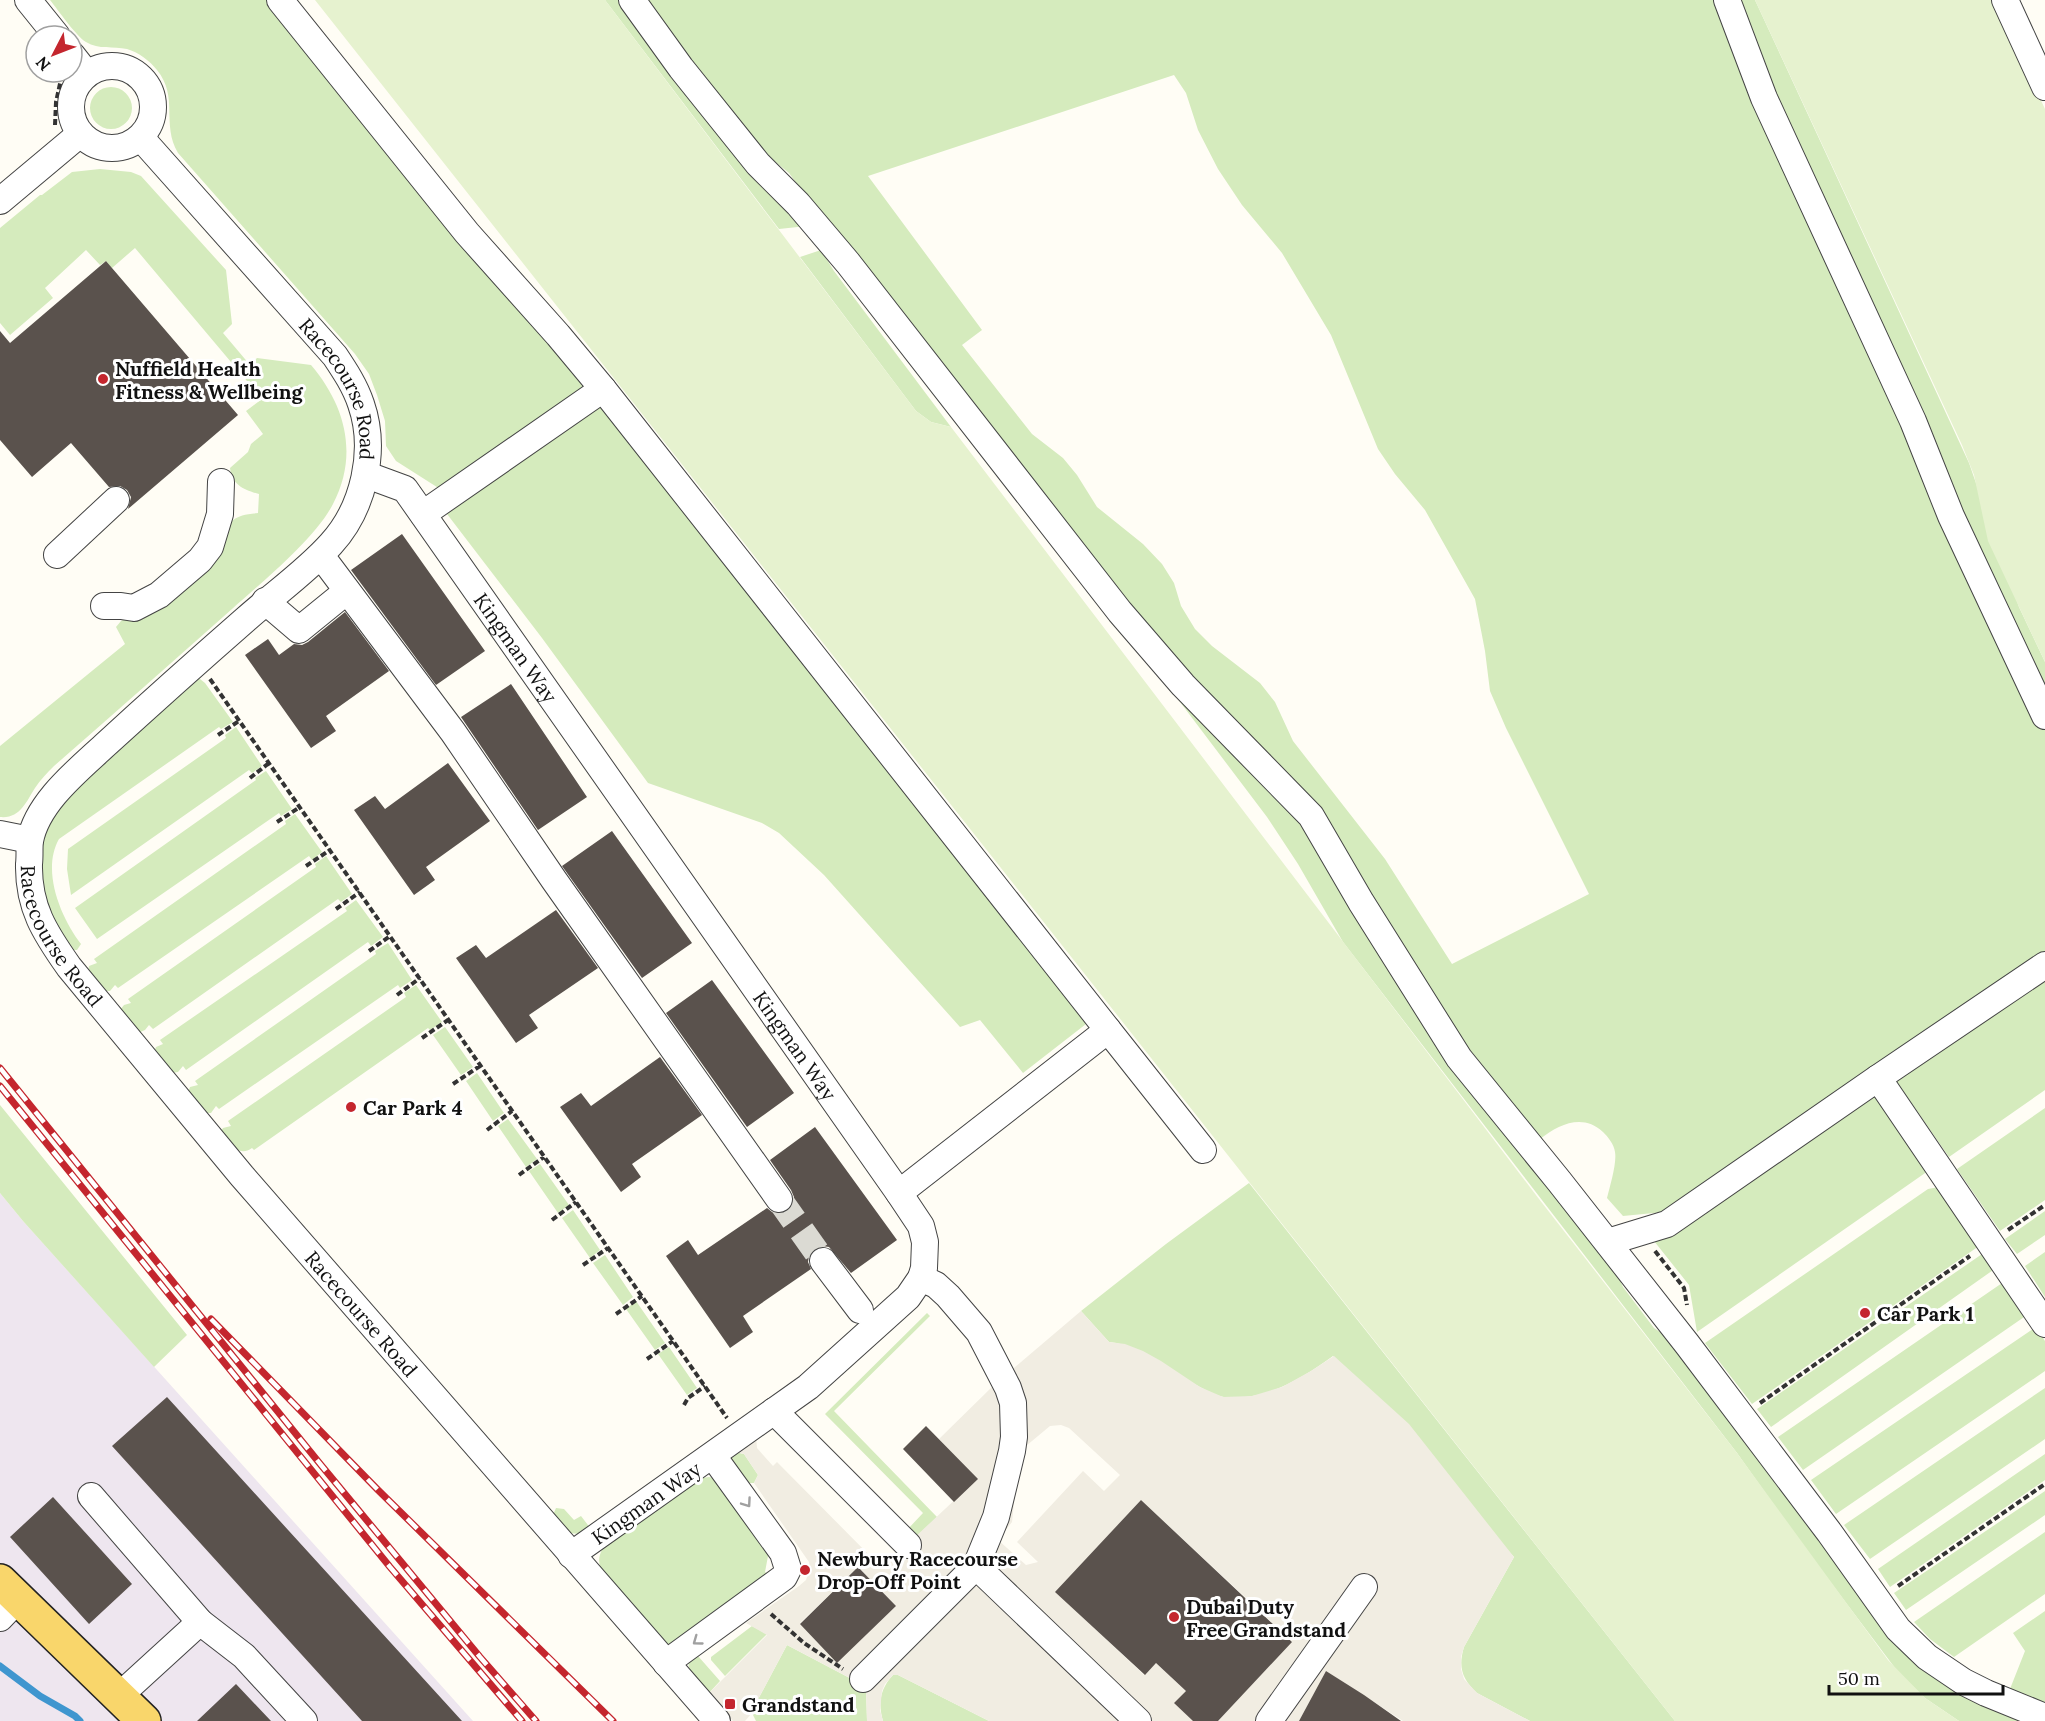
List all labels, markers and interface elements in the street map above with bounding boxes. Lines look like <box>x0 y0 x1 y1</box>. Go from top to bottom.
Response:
north arrow <box>24 24 84 84</box>
text: N <box>31 53 54 75</box>
street label: Racecourse Road <box>294 312 380 461</box>
place label: Nuffield Health Fitness & Wellbeing <box>115 356 303 404</box>
marker: Nuffield Health Fitness & Wellbeing <box>96 372 110 386</box>
street label: Kingman Way <box>469 588 563 707</box>
street label: Racecourse Road <box>16 865 109 1011</box>
street label: Kingman Way <box>748 986 843 1105</box>
place label: Car Park 4 <box>363 1095 463 1120</box>
marker: Car Park 4 <box>344 1100 358 1114</box>
street label: Racecourse Road <box>300 1245 423 1381</box>
place label: Car Park 1 <box>1877 1301 1974 1326</box>
marker: Car Park 1 <box>1858 1306 1872 1320</box>
street label: Kingman Way <box>586 1456 706 1550</box>
one-way arrow <box>740 1497 751 1508</box>
place label: Newbury Racecourse Drop-Off Point <box>817 1546 1018 1594</box>
marker: Newbury Racecourse Drop-Off Point <box>798 1563 812 1577</box>
place label: Dubai Duty Free Grandstand <box>1186 1594 1346 1642</box>
marker: Dubai Duty Free Grandstand <box>1167 1610 1181 1624</box>
one-way arrow <box>693 1633 704 1644</box>
scale bar <box>1829 1658 2003 1696</box>
text: 50 m <box>1838 1667 1880 1690</box>
place label: Grandstand <box>742 1692 855 1717</box>
marker: Grandstand <box>723 1697 737 1711</box>

